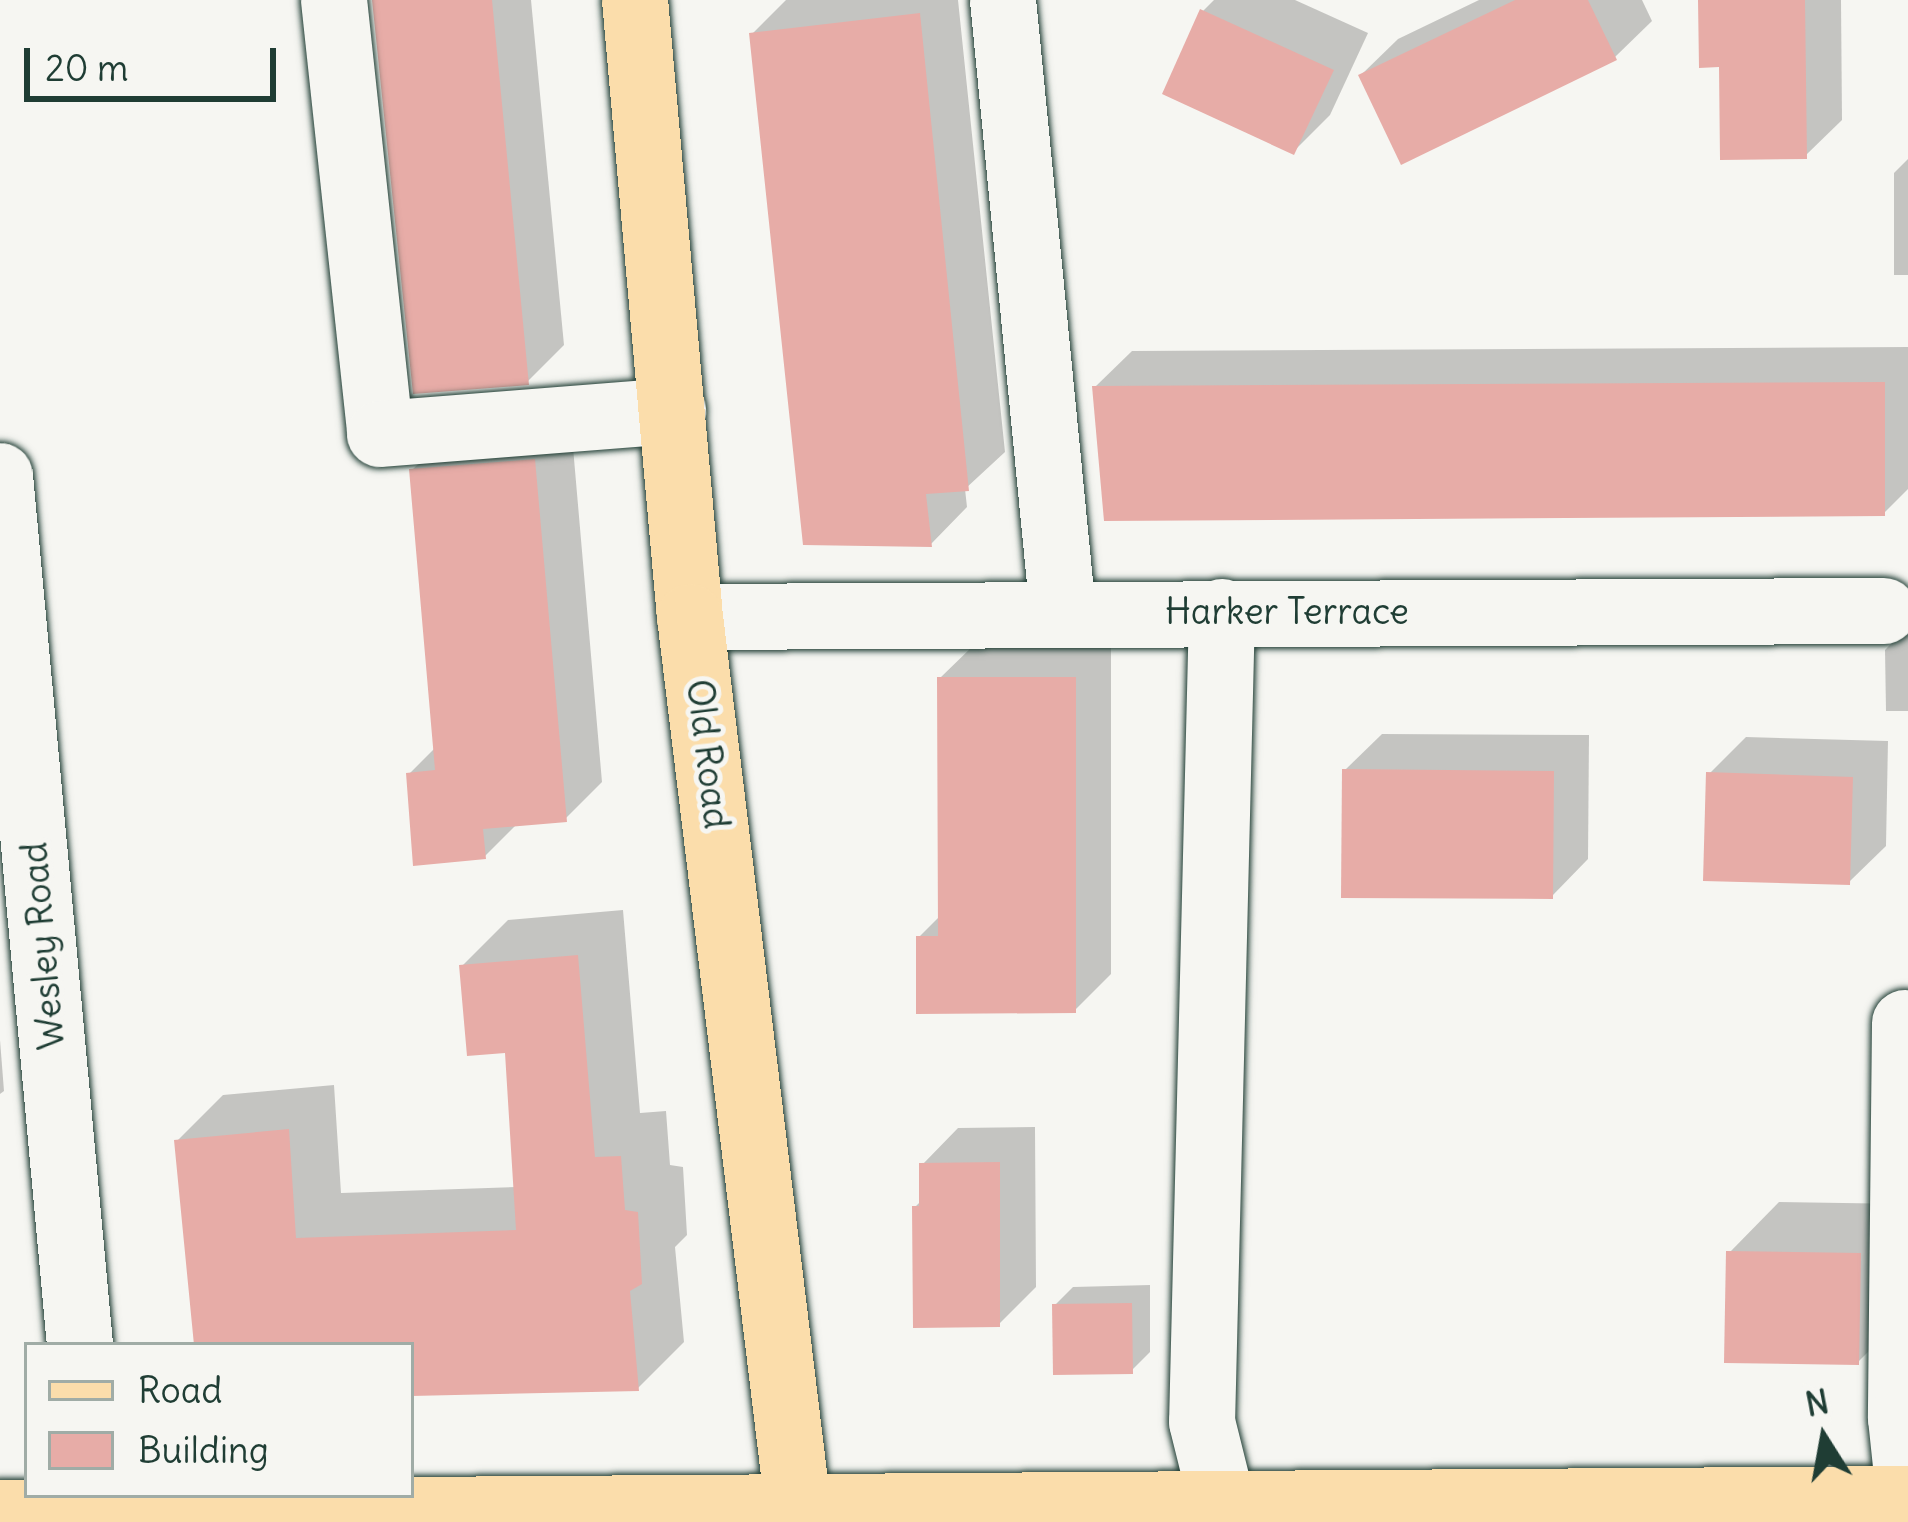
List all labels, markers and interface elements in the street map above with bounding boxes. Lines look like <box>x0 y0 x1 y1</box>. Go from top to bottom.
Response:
scale bar <box>30 24 282 98</box>
text: 20 m <box>45 46 129 91</box>
street label: Harker Terrace <box>1165 590 1409 634</box>
street label: Old Road <box>677 677 739 831</box>
street label: Wesley Road <box>12 840 74 1052</box>
legend <box>24 1342 414 1498</box>
text: Road <box>138 1368 222 1413</box>
north arrow <box>1764 1378 1884 1498</box>
text: N <box>1802 1380 1832 1425</box>
text: Building <box>138 1428 269 1473</box>

